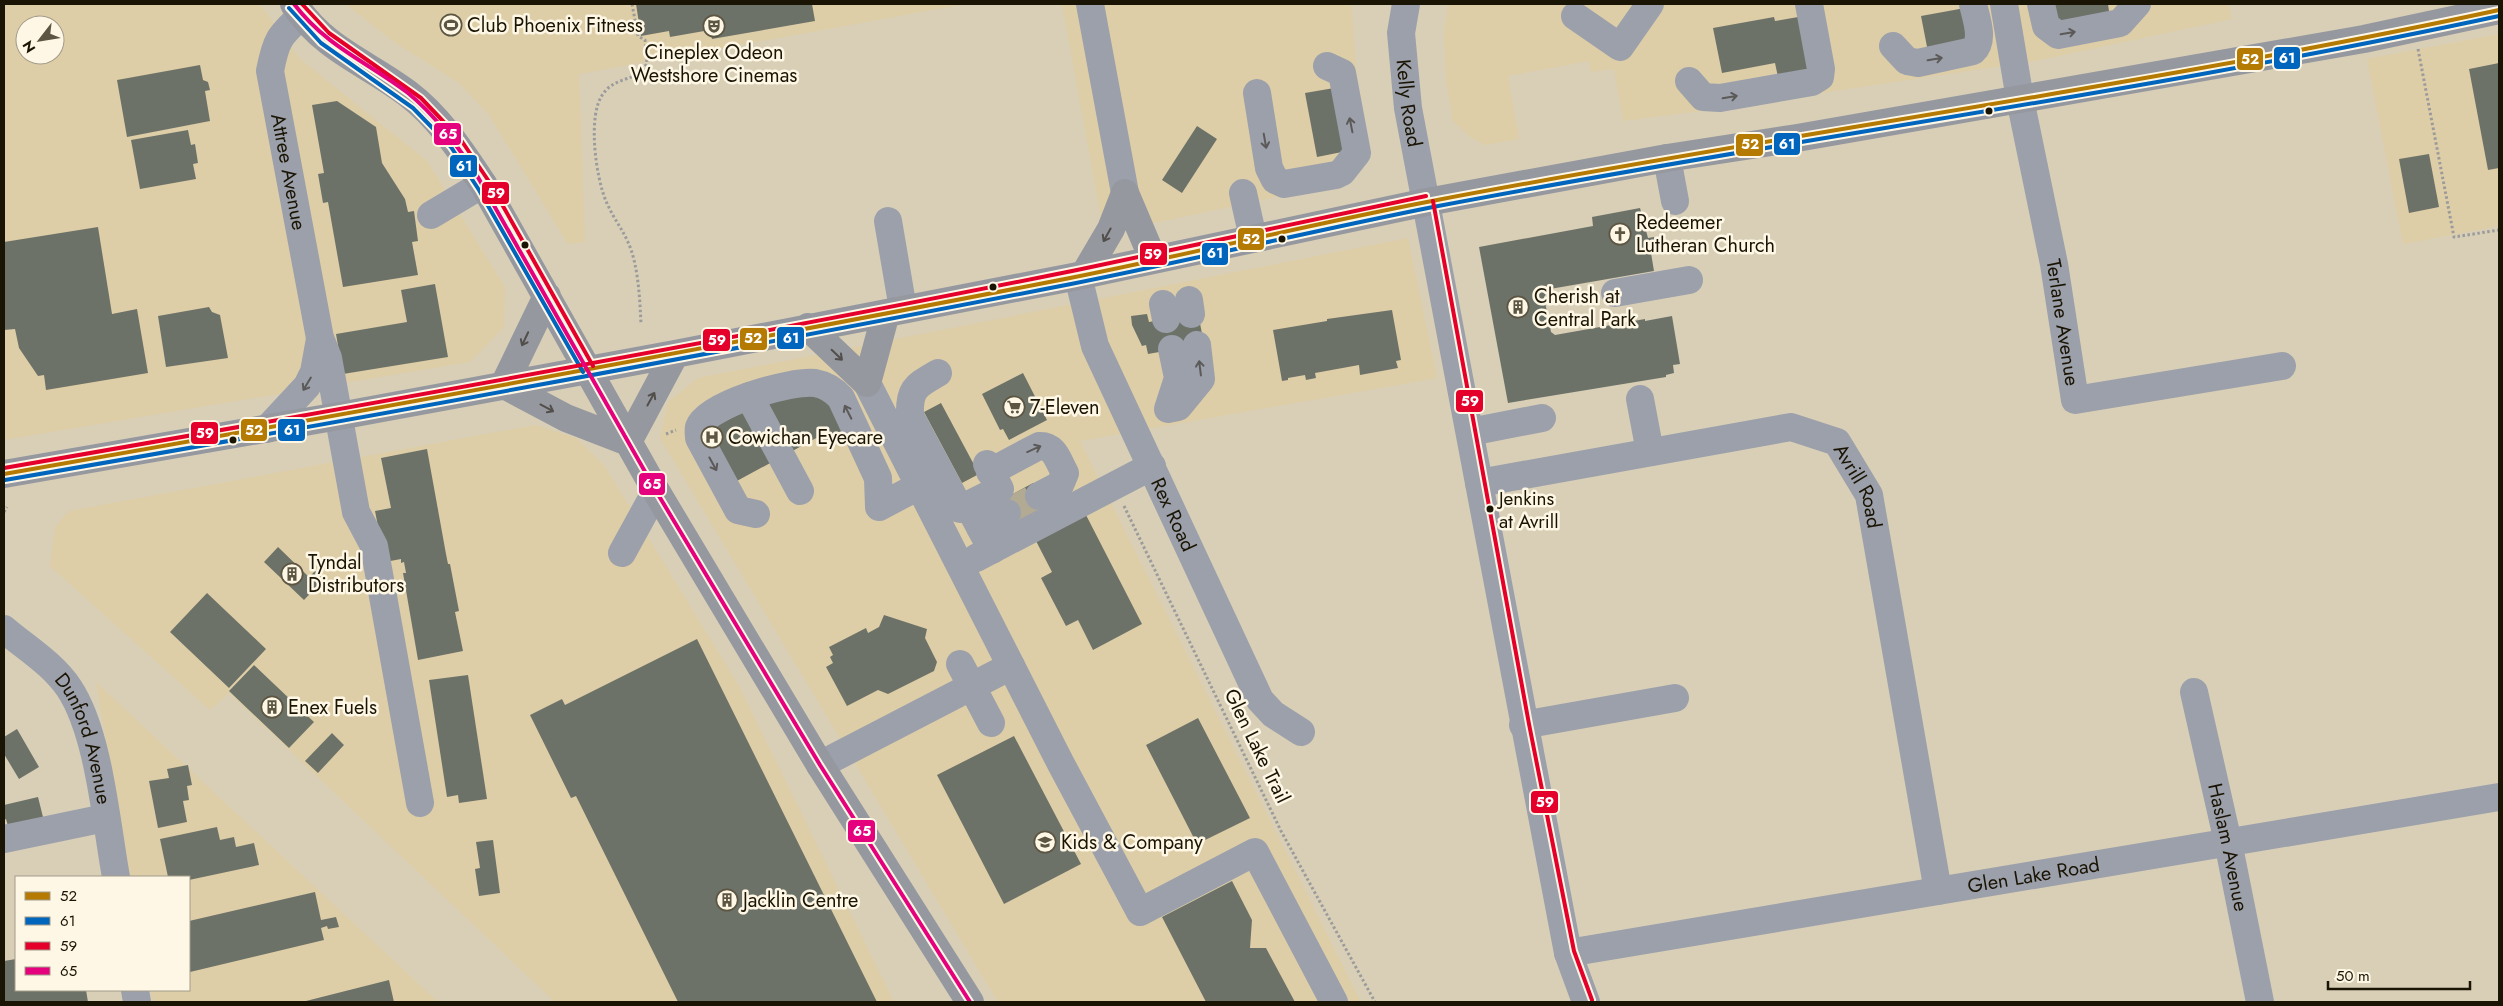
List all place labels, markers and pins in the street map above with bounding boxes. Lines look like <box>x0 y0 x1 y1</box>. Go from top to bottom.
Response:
place label: Club Phoenix Fitness <box>467 11 643 40</box>
sports icon: Club Phoenix Fitness <box>439 13 463 37</box>
theatre icon: Cineplex Odeon Westshore Cinemas <box>702 14 726 38</box>
place label: Cineplex Odeon Westshore Cinemas <box>631 38 797 90</box>
unlabelled marker <box>1984 106 1994 116</box>
place label: Redeemer Lutheran Church <box>1636 208 1775 260</box>
church icon: Redeemer Lutheran Church <box>1608 222 1632 246</box>
unlabelled marker <box>1277 234 1287 244</box>
unlabelled marker <box>520 240 530 250</box>
unlabelled marker <box>988 282 998 292</box>
place label: Cherish at Central Park <box>1534 282 1636 334</box>
building icon: Cherish at Central Park <box>1506 295 1530 319</box>
place label: 7-Eleven <box>1030 393 1100 422</box>
supermarket icon: 7-Eleven <box>1002 395 1026 419</box>
place label: Cowichan Eyecare <box>728 423 883 452</box>
hospital icon: Cowichan Eyecare <box>700 425 724 449</box>
unlabelled marker <box>228 435 238 445</box>
place label: Jenkins at Avrill <box>1496 485 1559 535</box>
marker: Jenkins at Avrill <box>1485 504 1495 514</box>
place label: Tyndal Distributors <box>308 548 404 600</box>
building icon: Tyndal Distributors <box>280 562 304 586</box>
place label: Enex Fuels <box>288 693 377 722</box>
building icon: Enex Fuels <box>260 695 284 719</box>
place label: Kids & Company <box>1061 828 1203 857</box>
school or university icon: Kids & Company <box>1033 830 1057 854</box>
place label: Jacklin Centre <box>740 886 858 915</box>
building icon: Jacklin Centre <box>715 888 739 912</box>

